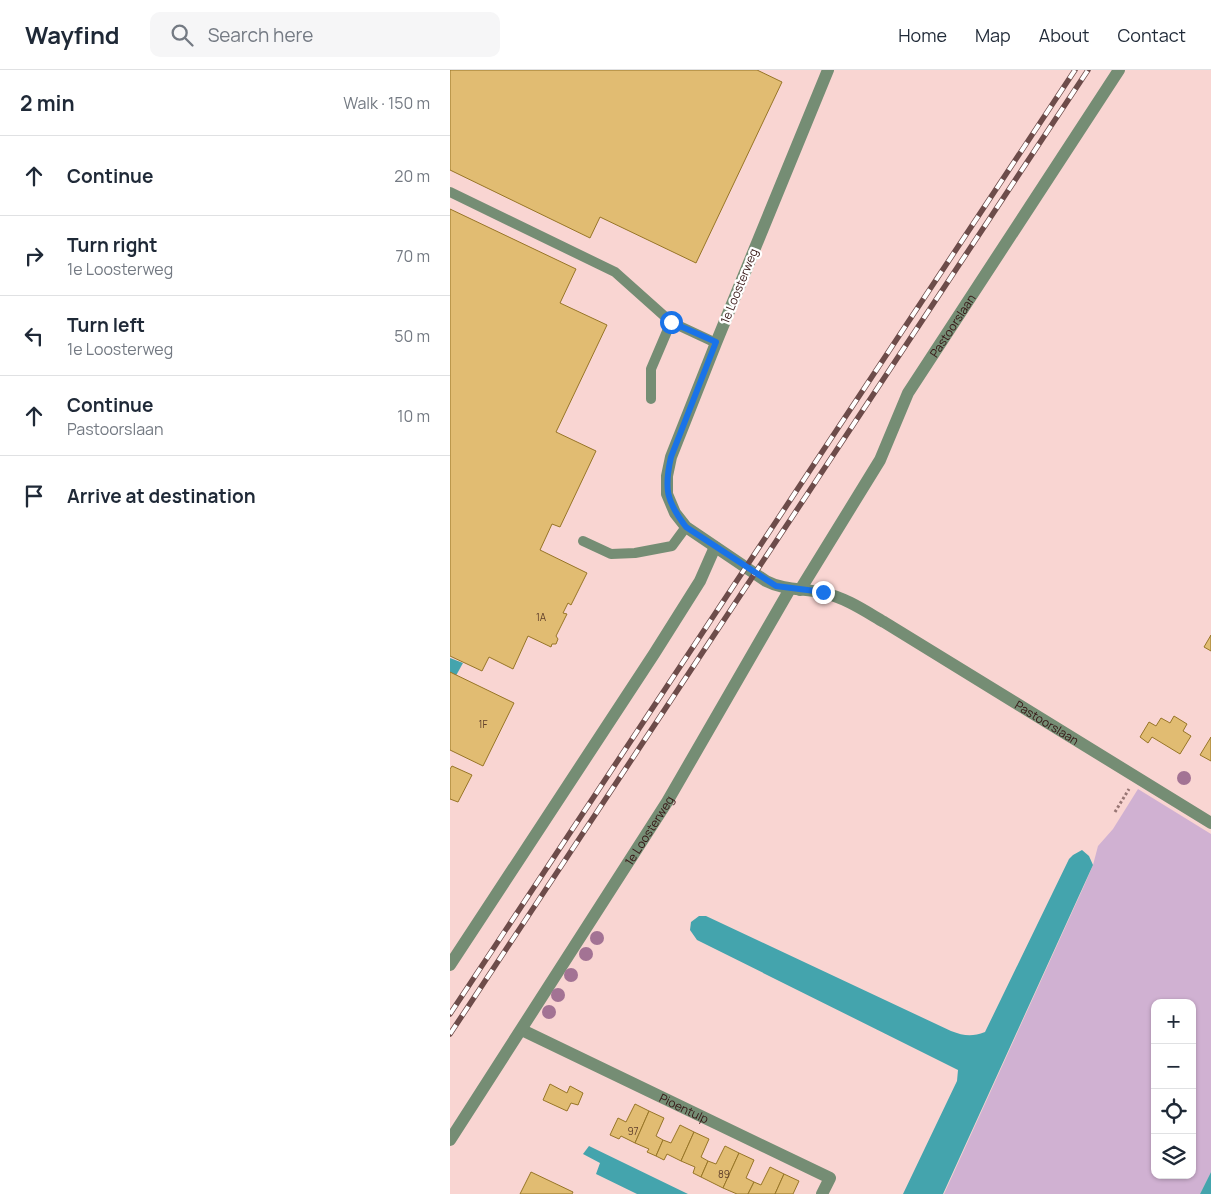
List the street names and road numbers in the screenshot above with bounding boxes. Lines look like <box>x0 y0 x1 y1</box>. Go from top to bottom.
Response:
street label: 1e Loosterweg <box>716 246 762 326</box>
street label: Pastoorslaan <box>925 290 979 360</box>
street label: Pastoorslaan <box>1012 696 1083 749</box>
street label: 1e Loosterweg <box>620 792 677 868</box>
street label: Pioentulp <box>657 1089 712 1127</box>

